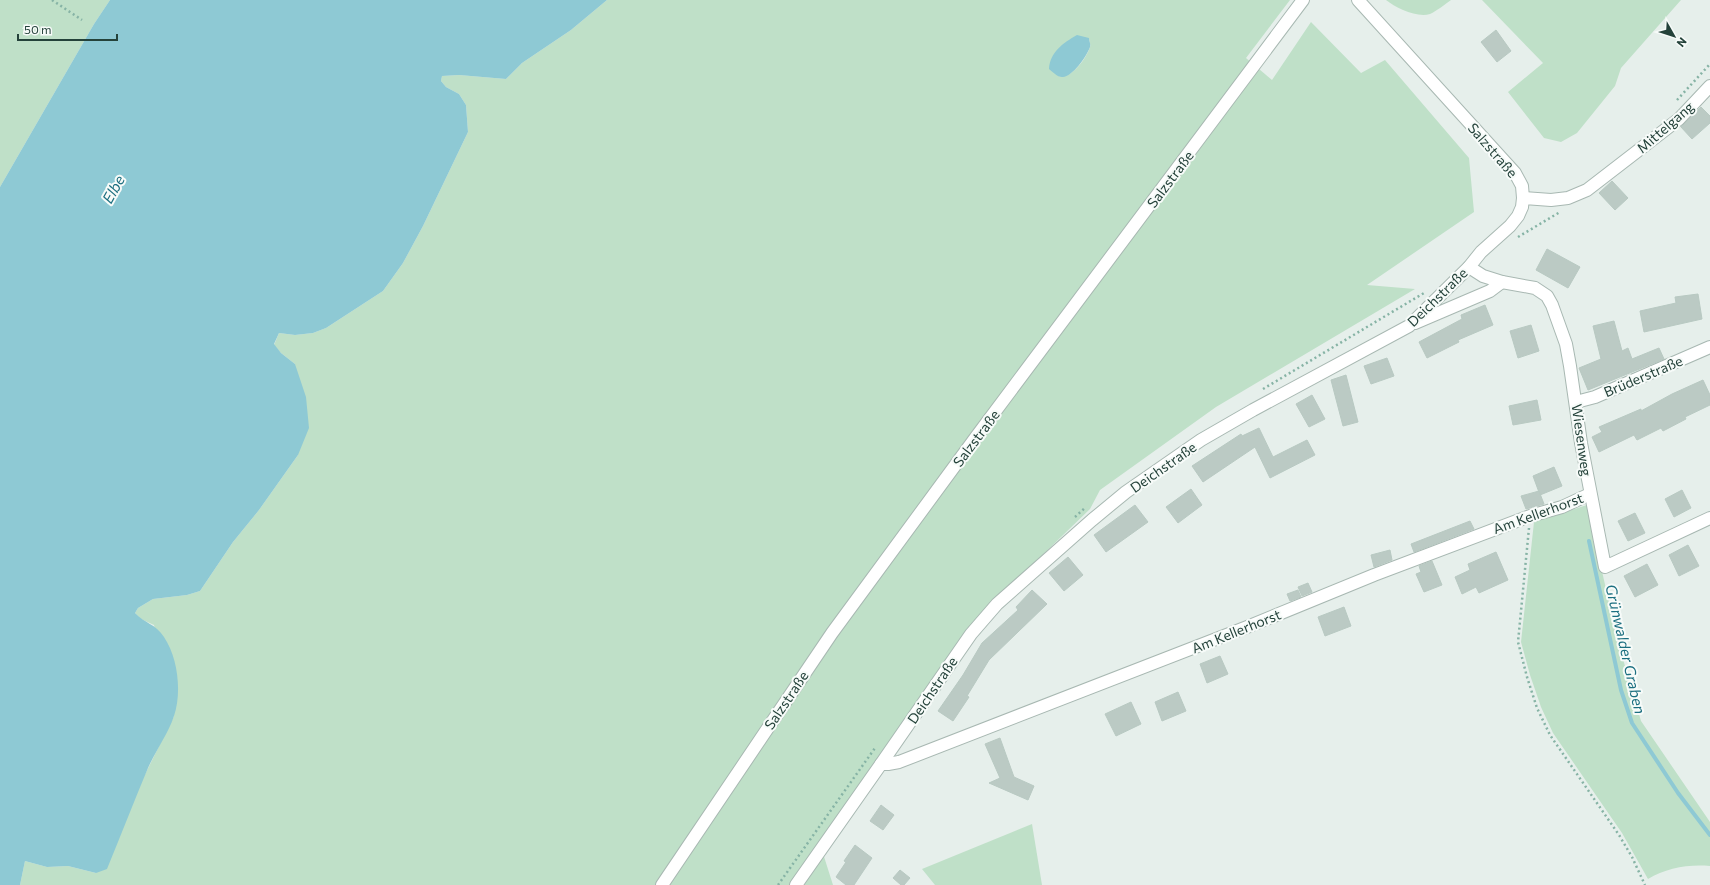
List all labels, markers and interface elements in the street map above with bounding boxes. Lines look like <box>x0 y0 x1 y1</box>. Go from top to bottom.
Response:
scale bar <box>18 16 117 42</box>
north arrow <box>1654 16 1694 56</box>
text: 50 m <box>24 22 52 36</box>
text: N <box>1675 35 1690 50</box>
street label: Mittelgang <box>1633 97 1697 156</box>
street label: Salzstraße <box>1465 119 1521 181</box>
street label: Salzstraße <box>1143 147 1197 211</box>
water label: Elbe <box>98 172 128 206</box>
street label: Deichstraße <box>1403 264 1471 330</box>
street label: Brüderstraße <box>1601 352 1685 400</box>
street label: Wiesenweg <box>1569 403 1596 478</box>
street label: Salzstraße <box>949 406 1003 470</box>
street label: Deichstraße <box>1127 438 1199 496</box>
street label: Am Kellerhorst <box>1491 489 1586 537</box>
water label: Grünwalder Graben <box>1602 582 1650 716</box>
street label: Am Kellerhorst <box>1189 605 1283 657</box>
street label: Deichstraße <box>903 653 961 727</box>
street label: Salzstraße <box>760 668 812 732</box>

